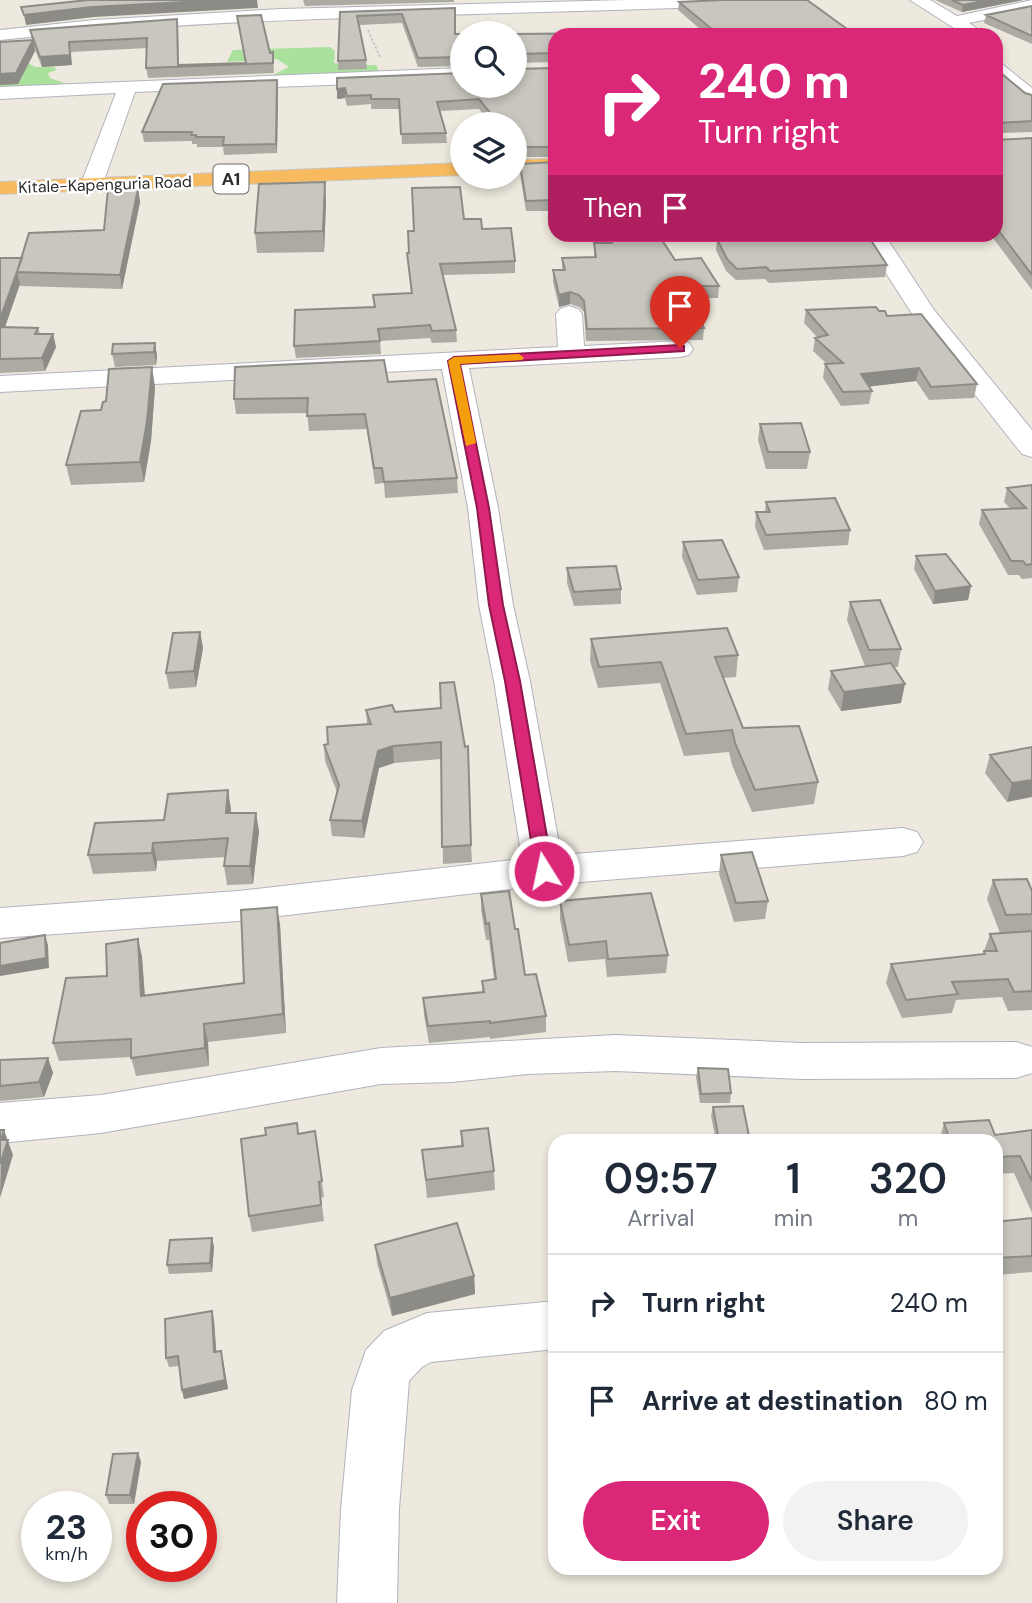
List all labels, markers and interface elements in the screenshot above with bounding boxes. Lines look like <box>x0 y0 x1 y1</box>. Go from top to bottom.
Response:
map controls <box>450 21 527 189</box>
button: search <box>450 21 527 98</box>
text: 240 m <box>698 49 850 113</box>
icon: right <box>583 56 674 147</box>
text: Turn right <box>698 111 840 153</box>
button: layers <box>450 112 527 189</box>
road number: A1 <box>214 164 248 194</box>
street label: Kitale-Kapenguria Road <box>18 171 192 198</box>
icon: arrive <box>656 189 694 227</box>
text: Then <box>583 191 642 225</box>
pin <box>650 276 710 348</box>
icon: arrive <box>661 287 699 325</box>
position arrow <box>507 834 581 908</box>
text: 09:57 <box>604 1151 718 1206</box>
text: 1 <box>786 1151 801 1206</box>
text: 320 <box>869 1151 947 1206</box>
text: Arrival <box>627 1203 694 1233</box>
text: min <box>774 1203 813 1233</box>
text: m <box>898 1203 918 1233</box>
icon: right <box>583 1284 621 1322</box>
text: Turn right <box>642 1286 766 1320</box>
text: 240 m <box>890 1286 968 1320</box>
icon: arrive <box>583 1382 621 1420</box>
text: Arrive at destination <box>642 1384 903 1418</box>
text: 80 m <box>924 1384 988 1418</box>
button: Exit <box>583 1481 769 1561</box>
button: Share <box>783 1481 968 1561</box>
speed limit sign: 30 <box>126 1491 217 1582</box>
text: 23 <box>46 1504 87 1550</box>
text: km/h <box>45 1542 88 1566</box>

